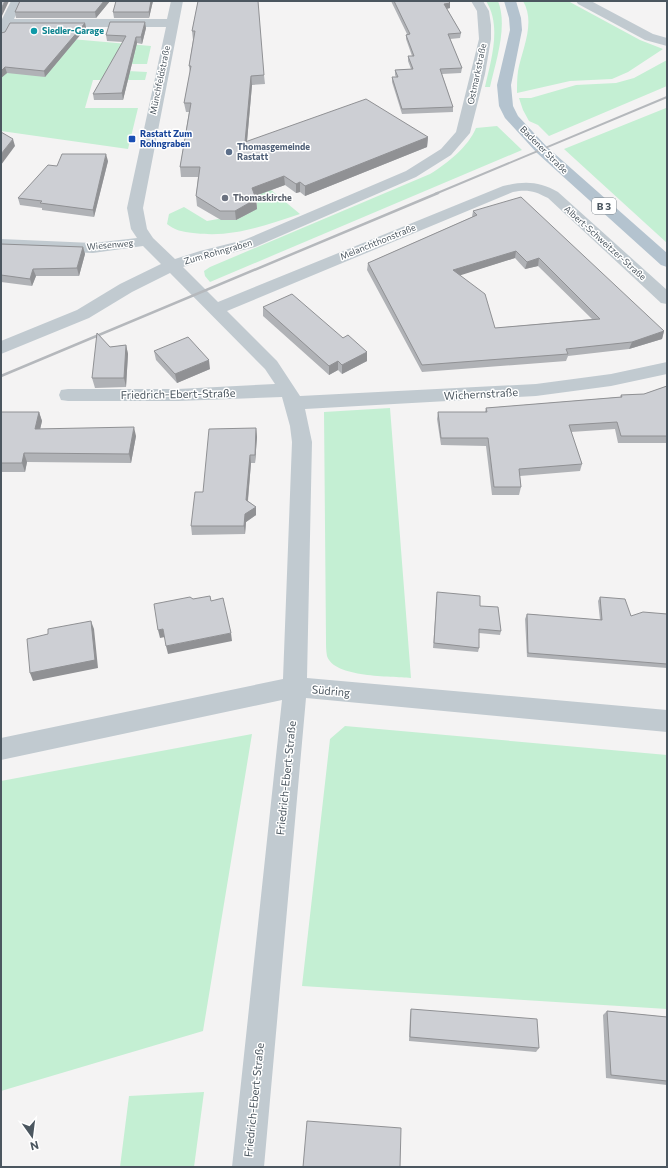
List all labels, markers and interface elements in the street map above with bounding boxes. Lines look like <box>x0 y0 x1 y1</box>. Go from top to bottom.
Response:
place label: Siedler-Garage <box>42 25 104 36</box>
marker: Siedler-Garage <box>29 26 39 36</box>
street label: Ostmarkstraße <box>465 42 488 106</box>
street label: Münchfeldstraße <box>147 44 172 115</box>
street label: Badener Straße <box>518 123 571 176</box>
place label: Rastatt Zum Rohngraben <box>140 128 192 149</box>
marker: Rastatt Zum Rohngraben <box>127 134 137 144</box>
place label: Thomasgemeinde Rastatt <box>237 141 310 162</box>
marker: Thomasgemeinde Rastatt <box>224 147 234 157</box>
place label: Thomaskirche <box>233 192 292 203</box>
marker: Thomaskirche <box>220 193 230 203</box>
road number: B 3 <box>592 198 616 214</box>
street label: Albert-Schweitzer-Straße <box>562 203 649 282</box>
street label: Melanchthonstraße <box>338 221 417 262</box>
street label: Wiesenweg <box>86 237 134 252</box>
street label: Zum Rohngraben <box>183 237 253 267</box>
street label: Wichernstraße <box>444 385 519 402</box>
street label: Friedrich-Ebert-Straße <box>120 386 236 401</box>
street label: Südring <box>311 682 351 699</box>
street label: Friedrich-Ebert-Straße <box>273 720 298 836</box>
street label: Friedrich-Ebert-Straße <box>241 1042 266 1158</box>
north arrow <box>12 1116 52 1156</box>
text: N <box>29 1139 40 1153</box>

